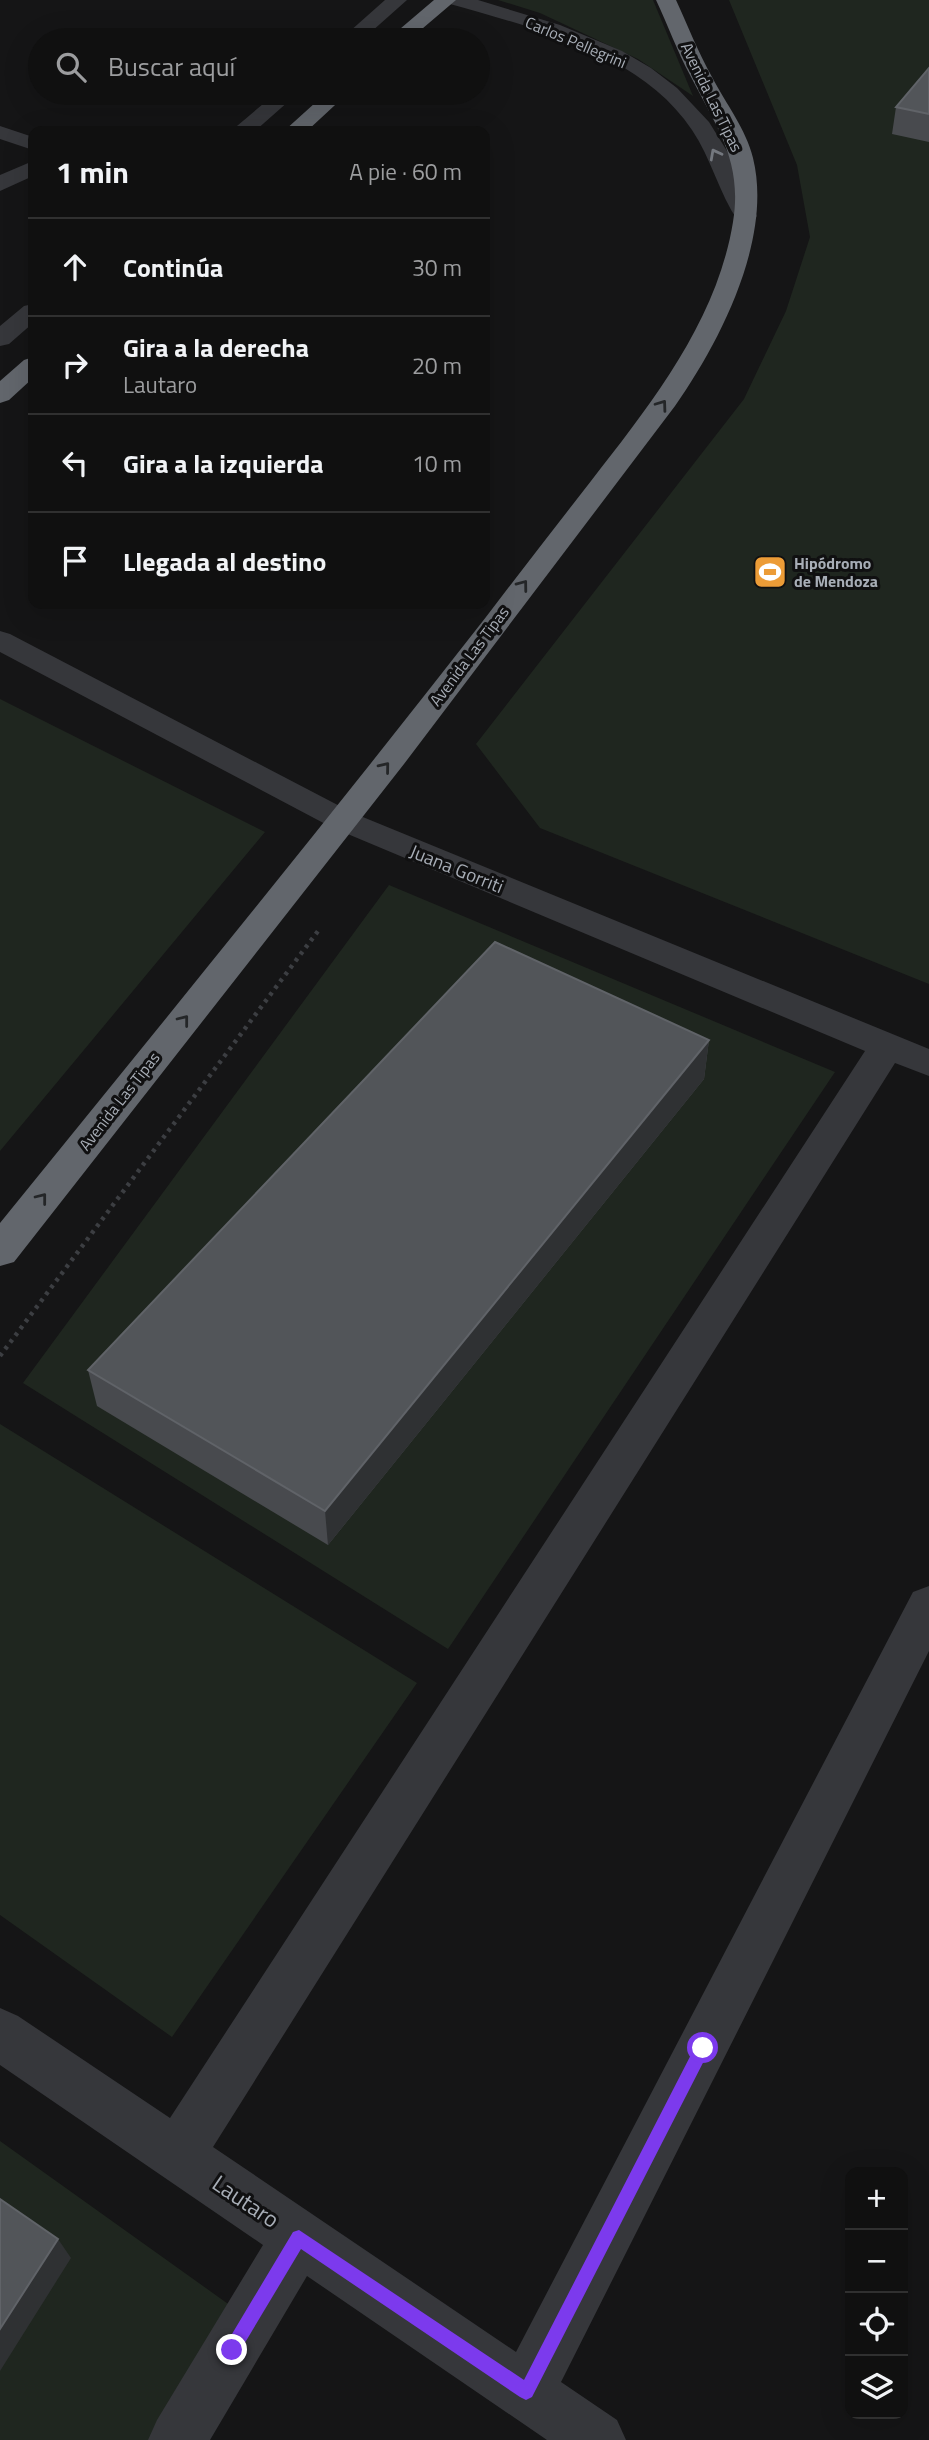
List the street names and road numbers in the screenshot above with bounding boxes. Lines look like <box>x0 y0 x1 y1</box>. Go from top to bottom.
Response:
street label: Carlos Pellegrini <box>522 10 630 74</box>
street label: Avenida Las Tipas <box>675 38 749 156</box>
street label: Avenida Las Tipas <box>423 601 515 711</box>
street label: Juana Gorriti <box>406 836 508 900</box>
street label: Avenida Las Tipas <box>73 1047 165 1155</box>
street label: Lautaro <box>205 2166 287 2236</box>

